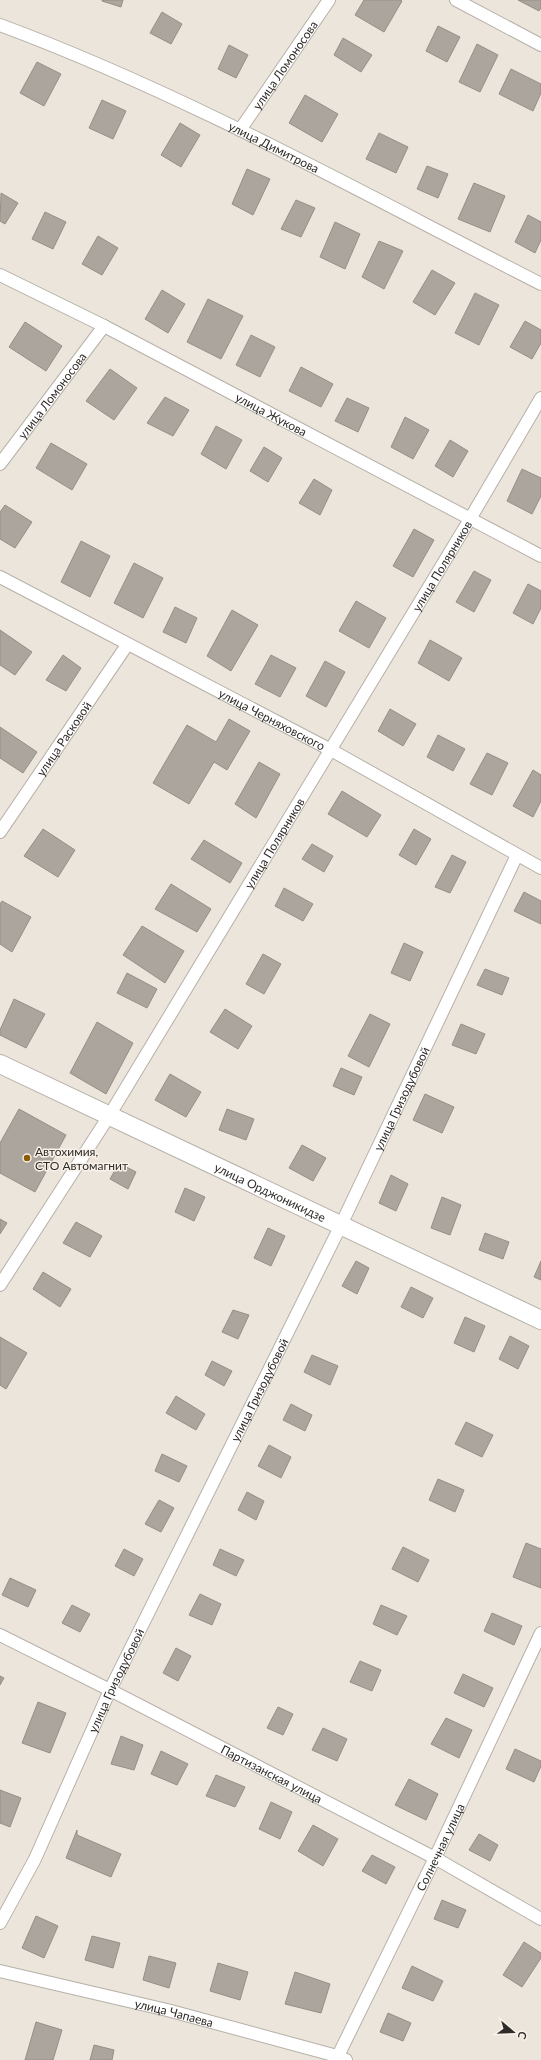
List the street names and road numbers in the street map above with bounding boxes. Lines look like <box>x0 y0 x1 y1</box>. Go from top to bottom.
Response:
street label: улица Ломоносова <box>249 17 320 112</box>
street label: улица Димитрова <box>226 118 322 176</box>
street label: улица Ломоносова <box>14 349 89 442</box>
street label: улица Жукова <box>233 389 310 439</box>
street label: улица Полярников <box>409 518 475 614</box>
street label: улица Черняховского <box>216 685 328 753</box>
street label: улица Расковой <box>33 698 94 779</box>
street label: улица Полярников <box>241 795 307 891</box>
street label: улица Гризодубовой <box>370 1044 432 1153</box>
street label: улица Орджоникидзе <box>212 1159 328 1225</box>
street label: улица Гризодубовой <box>227 1336 291 1444</box>
street label: улица Гризодубовой <box>85 1626 147 1735</box>
street label: Партизанская улица <box>218 1741 325 1806</box>
street label: Солнечная улица <box>413 1801 467 1893</box>
street label: улица Чапаева <box>133 1995 215 2030</box>

